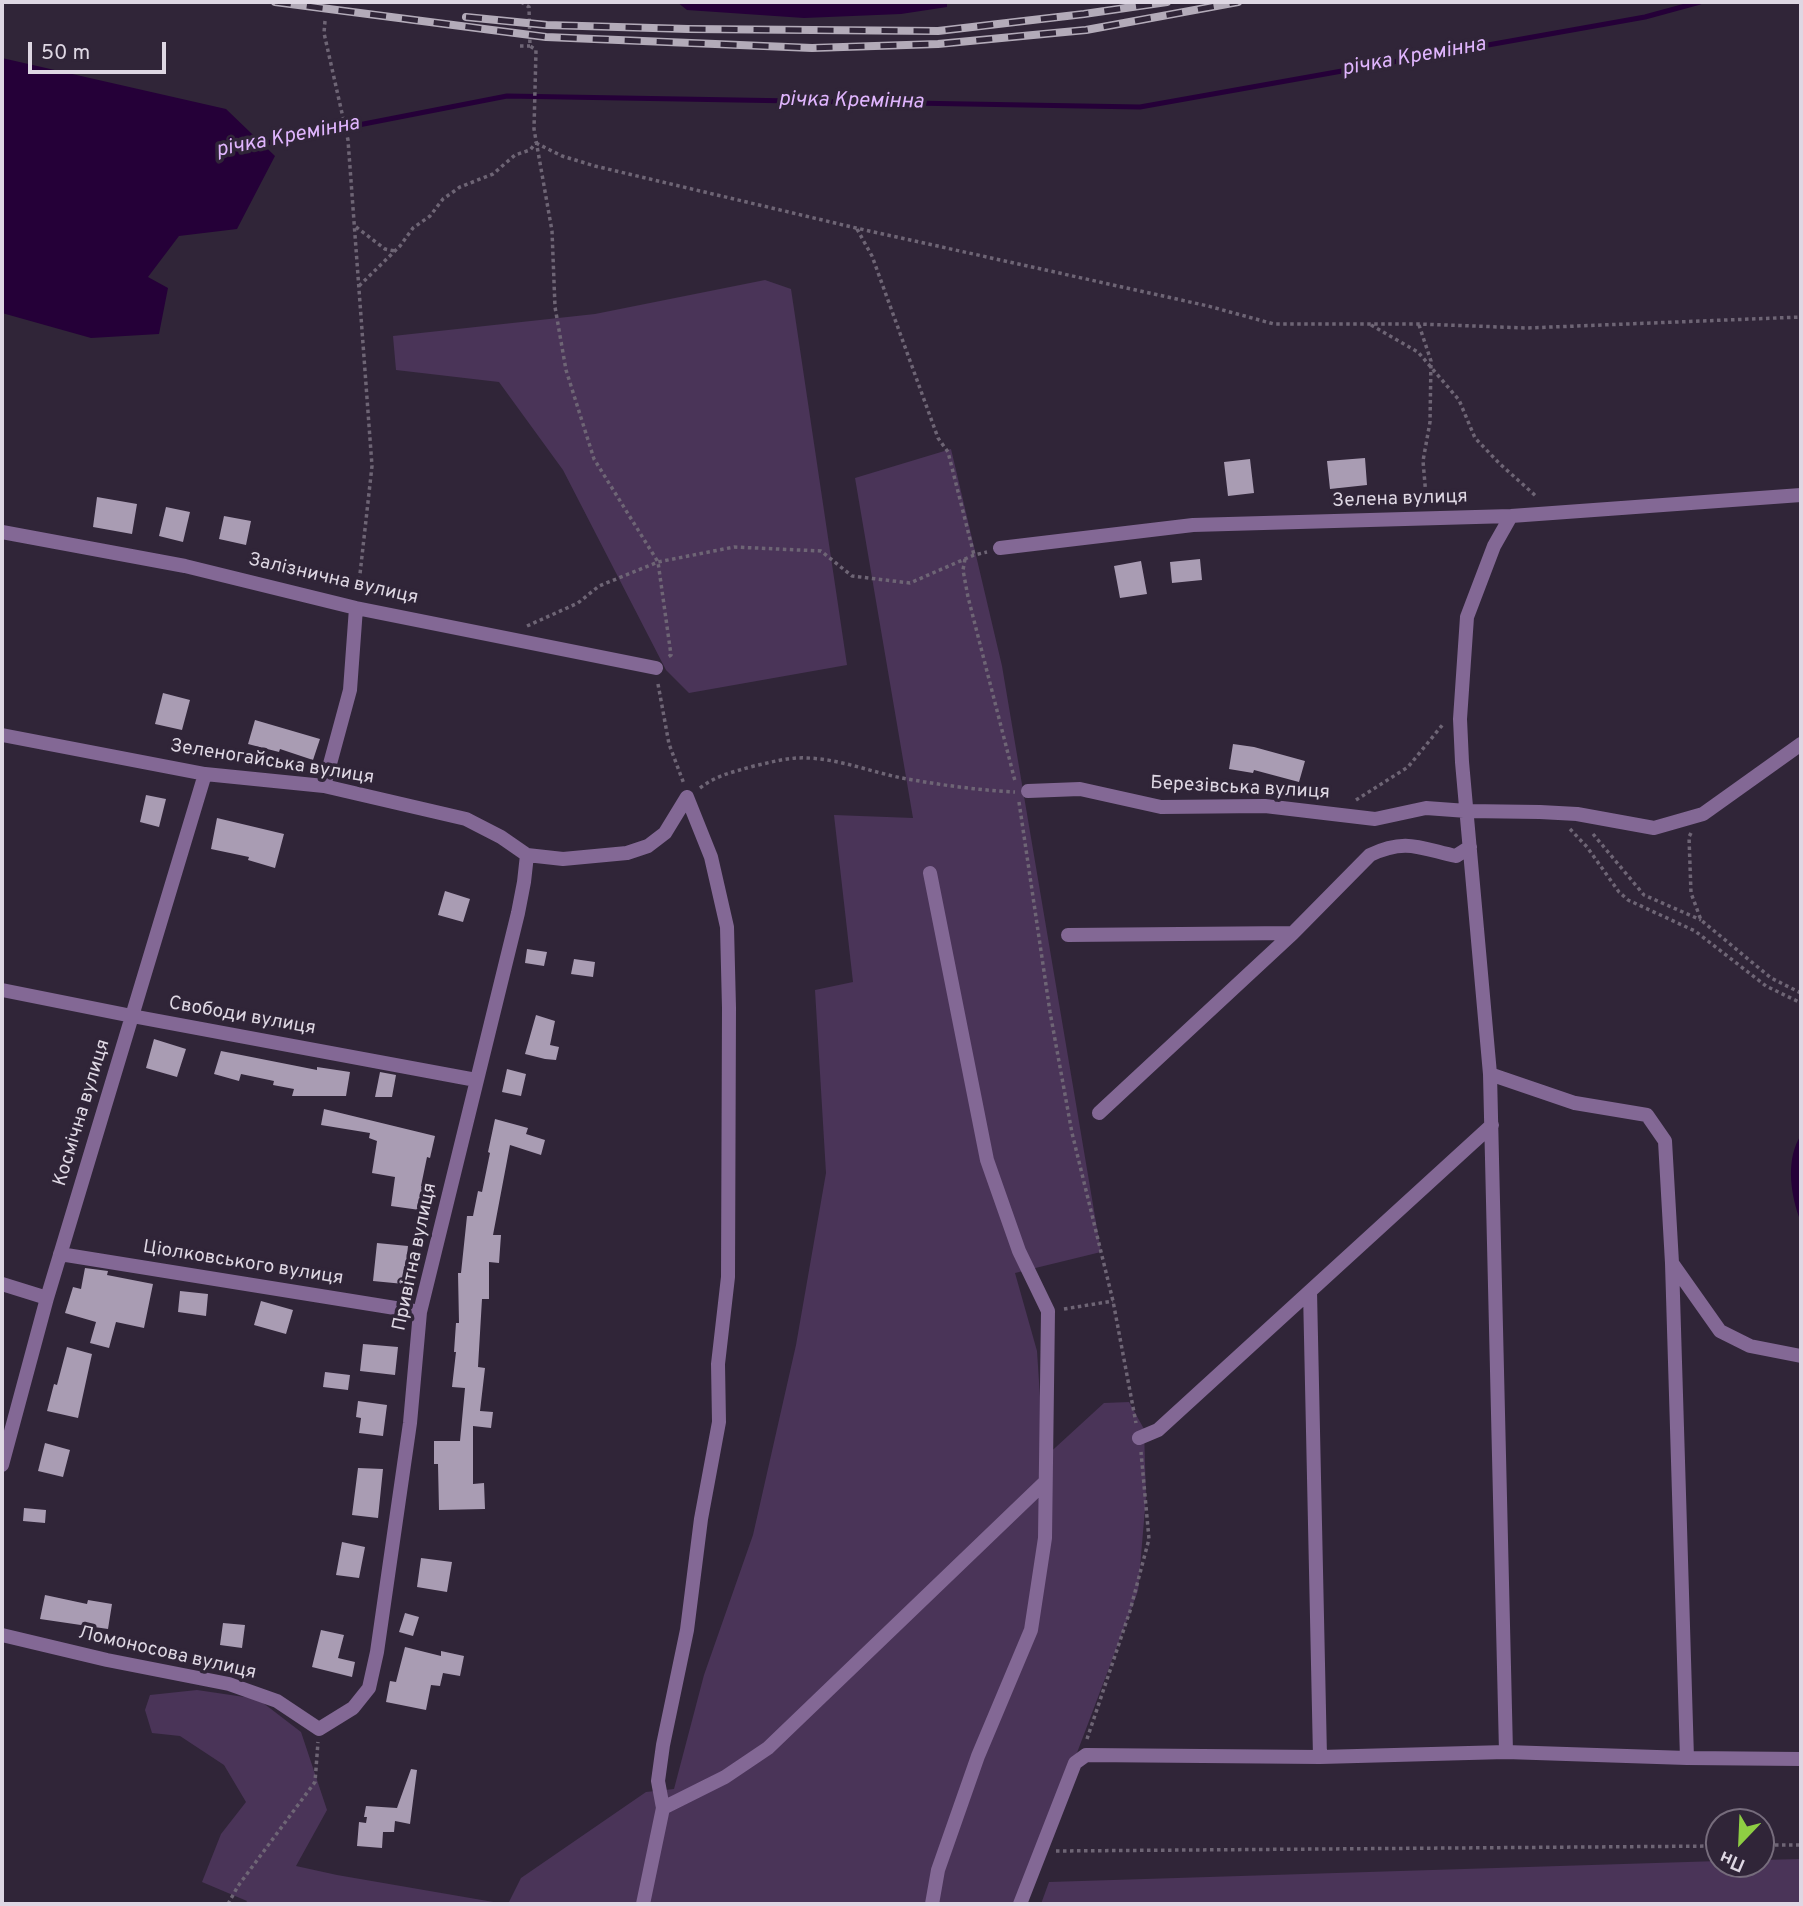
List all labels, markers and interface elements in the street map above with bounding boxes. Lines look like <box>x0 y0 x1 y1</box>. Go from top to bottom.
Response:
scale bar <box>32 28 170 72</box>
water label: річка Кремінна <box>1340 33 1488 83</box>
text: 50 m <box>41 40 90 67</box>
water label: річка Кремінна <box>778 88 924 116</box>
water label: річка Кремінна <box>214 112 362 164</box>
street label: Зелена вулиця <box>1332 486 1468 514</box>
street label: Залізнична вулиця <box>246 549 420 611</box>
street label: Зеленогайська вулиця <box>168 736 376 790</box>
street label: Березівська вулиця <box>1150 773 1330 805</box>
street label: Свободи вулиця <box>167 993 317 1041</box>
street label: Космічна вулиця <box>50 1037 116 1189</box>
street label: Привітна вулиця <box>389 1181 443 1333</box>
street label: Ціолковського вулиця <box>141 1237 345 1291</box>
street label: Ломоносова вулиця <box>76 1622 258 1686</box>
north arrow <box>1705 1808 1775 1878</box>
text: Пн <box>1716 1844 1749 1877</box>

